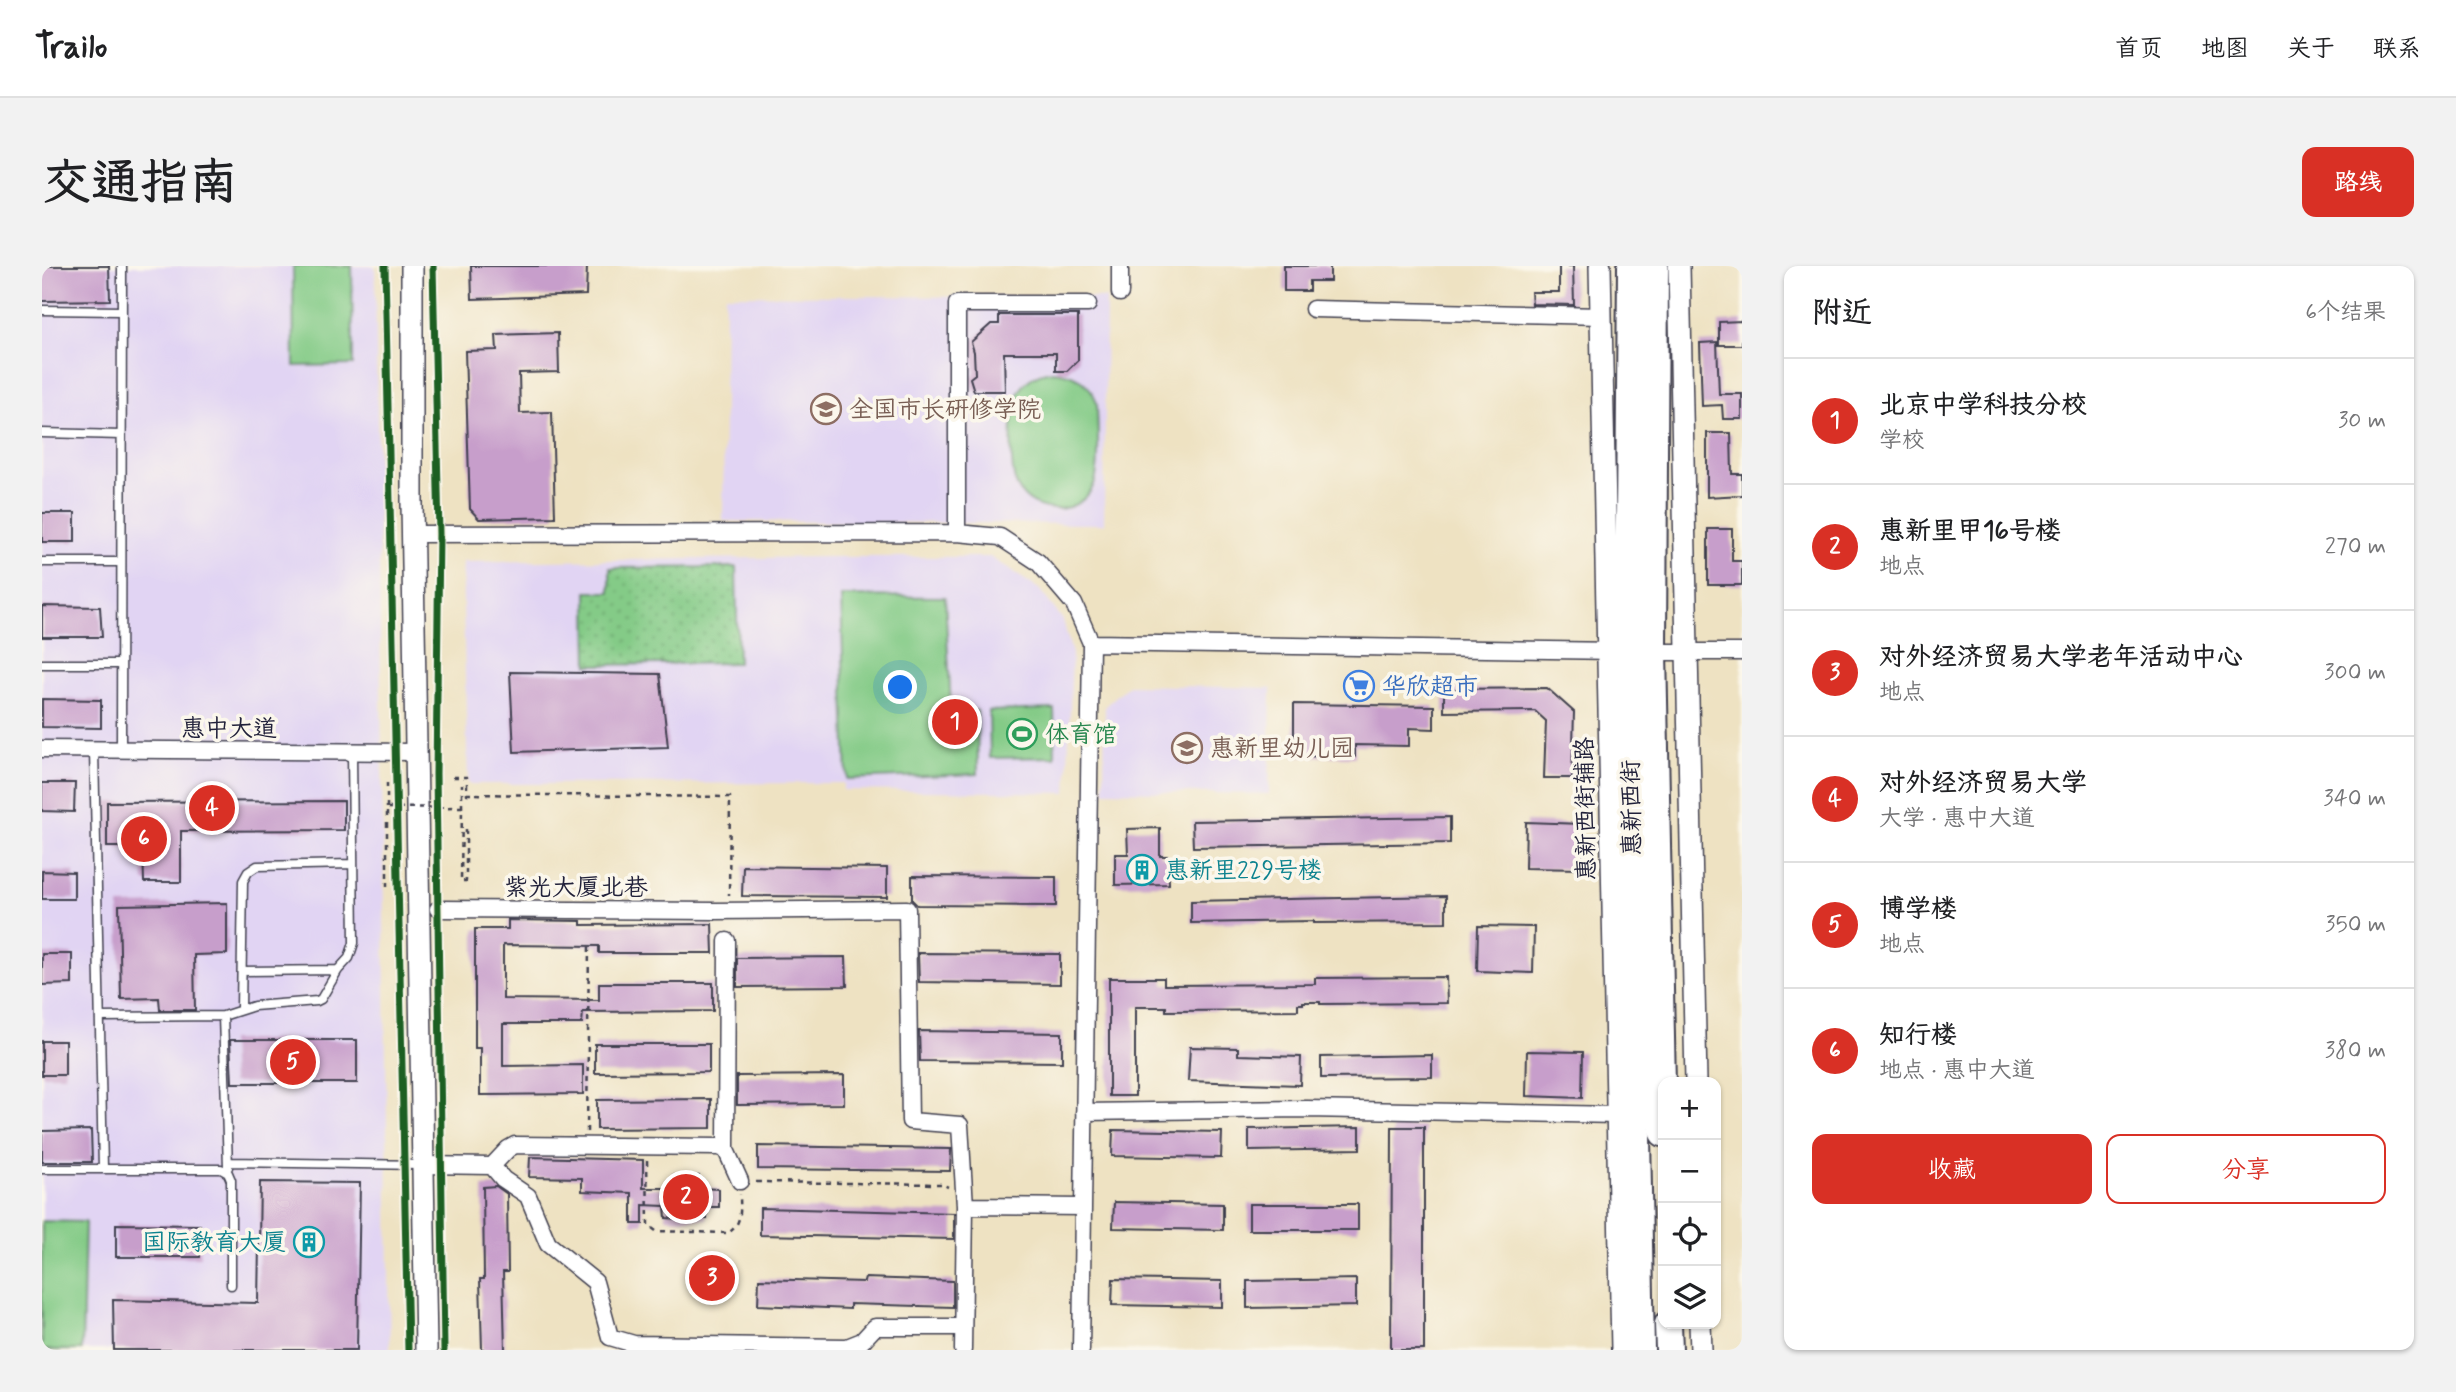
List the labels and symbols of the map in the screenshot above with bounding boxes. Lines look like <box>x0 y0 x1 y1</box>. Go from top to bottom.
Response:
school or university icon: 全国市长研修学院 <box>809 392 843 426</box>
place label: 全国市长研修学院 <box>849 395 1041 426</box>
supermarket icon: 华欣超市 <box>1342 669 1376 703</box>
your location <box>883 670 917 704</box>
place label: 华欣超市 <box>1382 672 1478 703</box>
pin: 1 <box>932 696 978 748</box>
street label: 惠中大道 <box>181 714 277 745</box>
sports icon: 体育馆 <box>1005 717 1039 751</box>
place label: 体育馆 <box>1045 720 1117 751</box>
school or university icon: 惠新里幼儿园 <box>1170 731 1204 765</box>
place label: 惠新里幼儿园 <box>1210 734 1354 765</box>
street label: 惠新西街辅路 <box>1570 737 1603 881</box>
street label: 惠新西街 <box>1616 760 1649 856</box>
pin: 4 <box>189 782 235 834</box>
pin: 6 <box>121 813 167 865</box>
building icon: 惠新里229号楼 <box>1125 853 1159 887</box>
place label: 惠新里229号楼 <box>1165 856 1322 887</box>
street label: 紫光大厦北巷 <box>504 873 648 904</box>
pin: 5 <box>270 1036 316 1088</box>
pin: 2 <box>663 1171 709 1223</box>
building icon: 国际教育大厦 <box>292 1225 326 1259</box>
place label: 国际教育大厦 <box>142 1228 286 1259</box>
pin: 3 <box>689 1252 735 1304</box>

